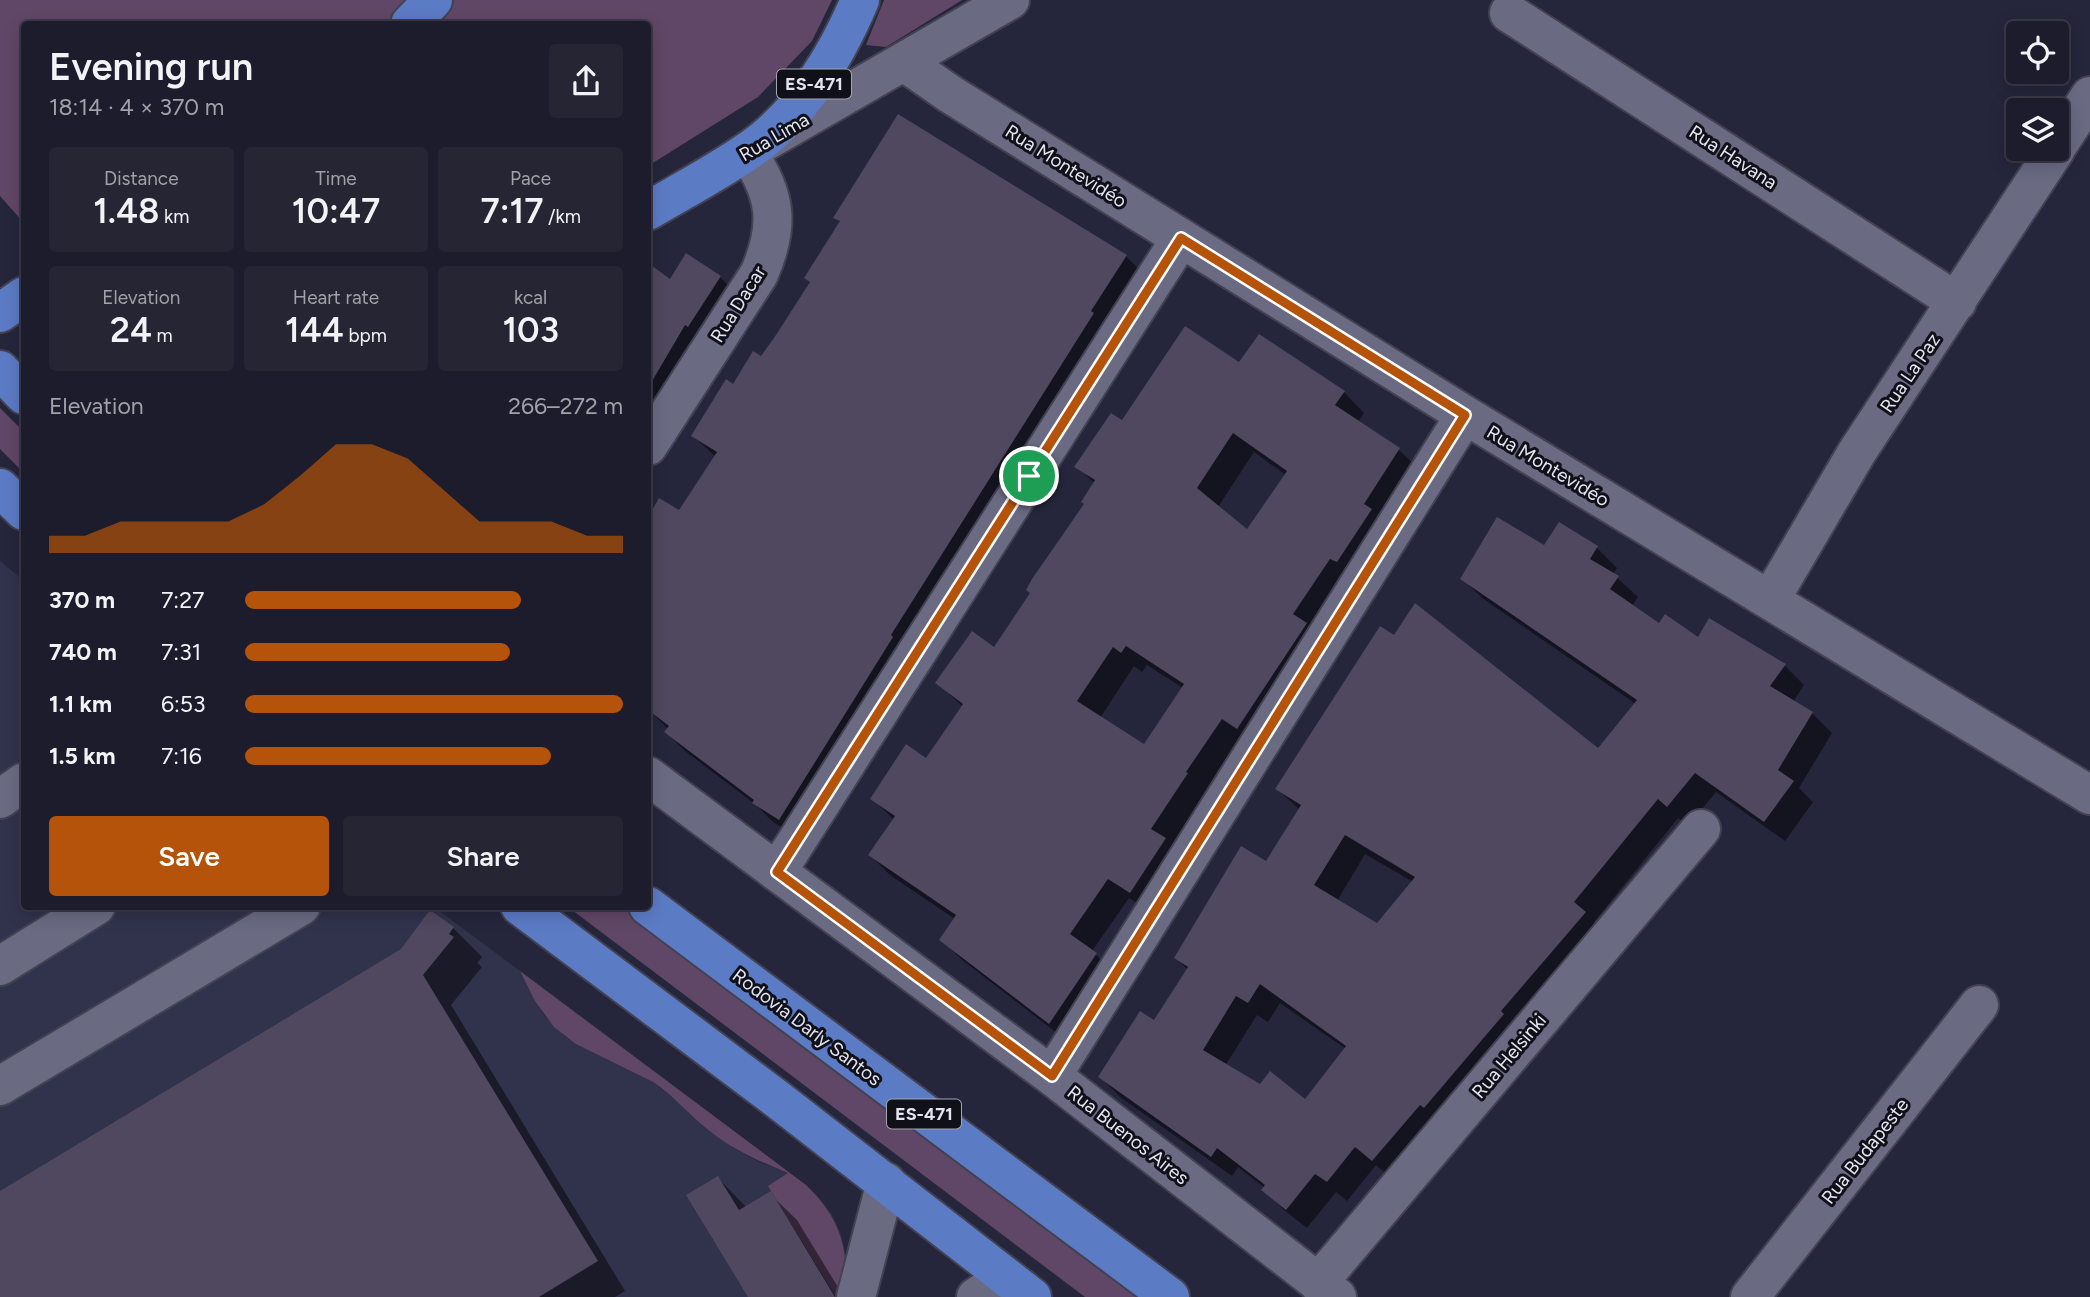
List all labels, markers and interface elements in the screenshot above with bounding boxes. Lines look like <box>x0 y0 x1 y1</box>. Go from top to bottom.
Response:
map controls <box>2006 21 2069 161</box>
button: locate <box>2006 21 2069 84</box>
text: Evening run <box>49 44 253 90</box>
button: share <box>549 44 623 118</box>
road number: ES-471 <box>777 70 851 98</box>
text: 18:14 · 4 × 370 m <box>49 93 224 121</box>
button: layers <box>2006 98 2069 161</box>
street label: Rua Lima <box>735 108 813 166</box>
street label: Rua Montevidéo <box>1001 120 1131 212</box>
street label: Rua Havana <box>1685 120 1781 194</box>
text: Distance <box>104 167 179 190</box>
text: Time <box>315 167 357 190</box>
text: Pace <box>510 167 551 190</box>
text: 1.48 <box>93 190 159 232</box>
text: 10:47 <box>292 190 380 232</box>
text: 7:17 <box>480 190 543 232</box>
text: km <box>159 205 189 228</box>
text: /km <box>543 205 581 228</box>
street label: Rua Dacar <box>705 261 771 347</box>
text: Elevation <box>102 286 180 309</box>
text: Heart rate <box>293 286 379 309</box>
text: kcal <box>514 286 547 309</box>
text: 24 <box>110 309 152 351</box>
text: 144 <box>285 309 344 351</box>
text: 103 <box>502 309 559 351</box>
text: m <box>152 324 173 347</box>
text: bpm <box>344 324 387 347</box>
street label: Rua La Paz <box>1875 329 1945 417</box>
text: Elevation <box>49 392 144 420</box>
text: 266–272 m <box>508 392 623 420</box>
street label: Rua Montevidéo <box>1483 420 1613 512</box>
pin <box>999 446 1059 506</box>
icon: arrive <box>1010 457 1048 495</box>
text: 370 m <box>49 586 115 614</box>
text: 7:27 <box>161 586 204 614</box>
text: 740 m <box>49 638 117 666</box>
text: 7:31 <box>161 638 201 666</box>
text: 1.1 km <box>49 690 112 718</box>
text: 6:53 <box>161 690 206 718</box>
text: 1.5 km <box>49 742 116 770</box>
text: 7:16 <box>161 742 202 770</box>
button: Save <box>49 816 329 896</box>
button: Share <box>343 816 623 896</box>
street label: Rodovia Darly Santos <box>728 963 886 1091</box>
street label: Rua Helsinki <box>1467 1009 1551 1103</box>
street label: Rua Buenos Aires <box>1063 1081 1193 1190</box>
street label: Rua Budapeste <box>1817 1094 1913 1208</box>
road number: ES-471 <box>887 1100 961 1128</box>

